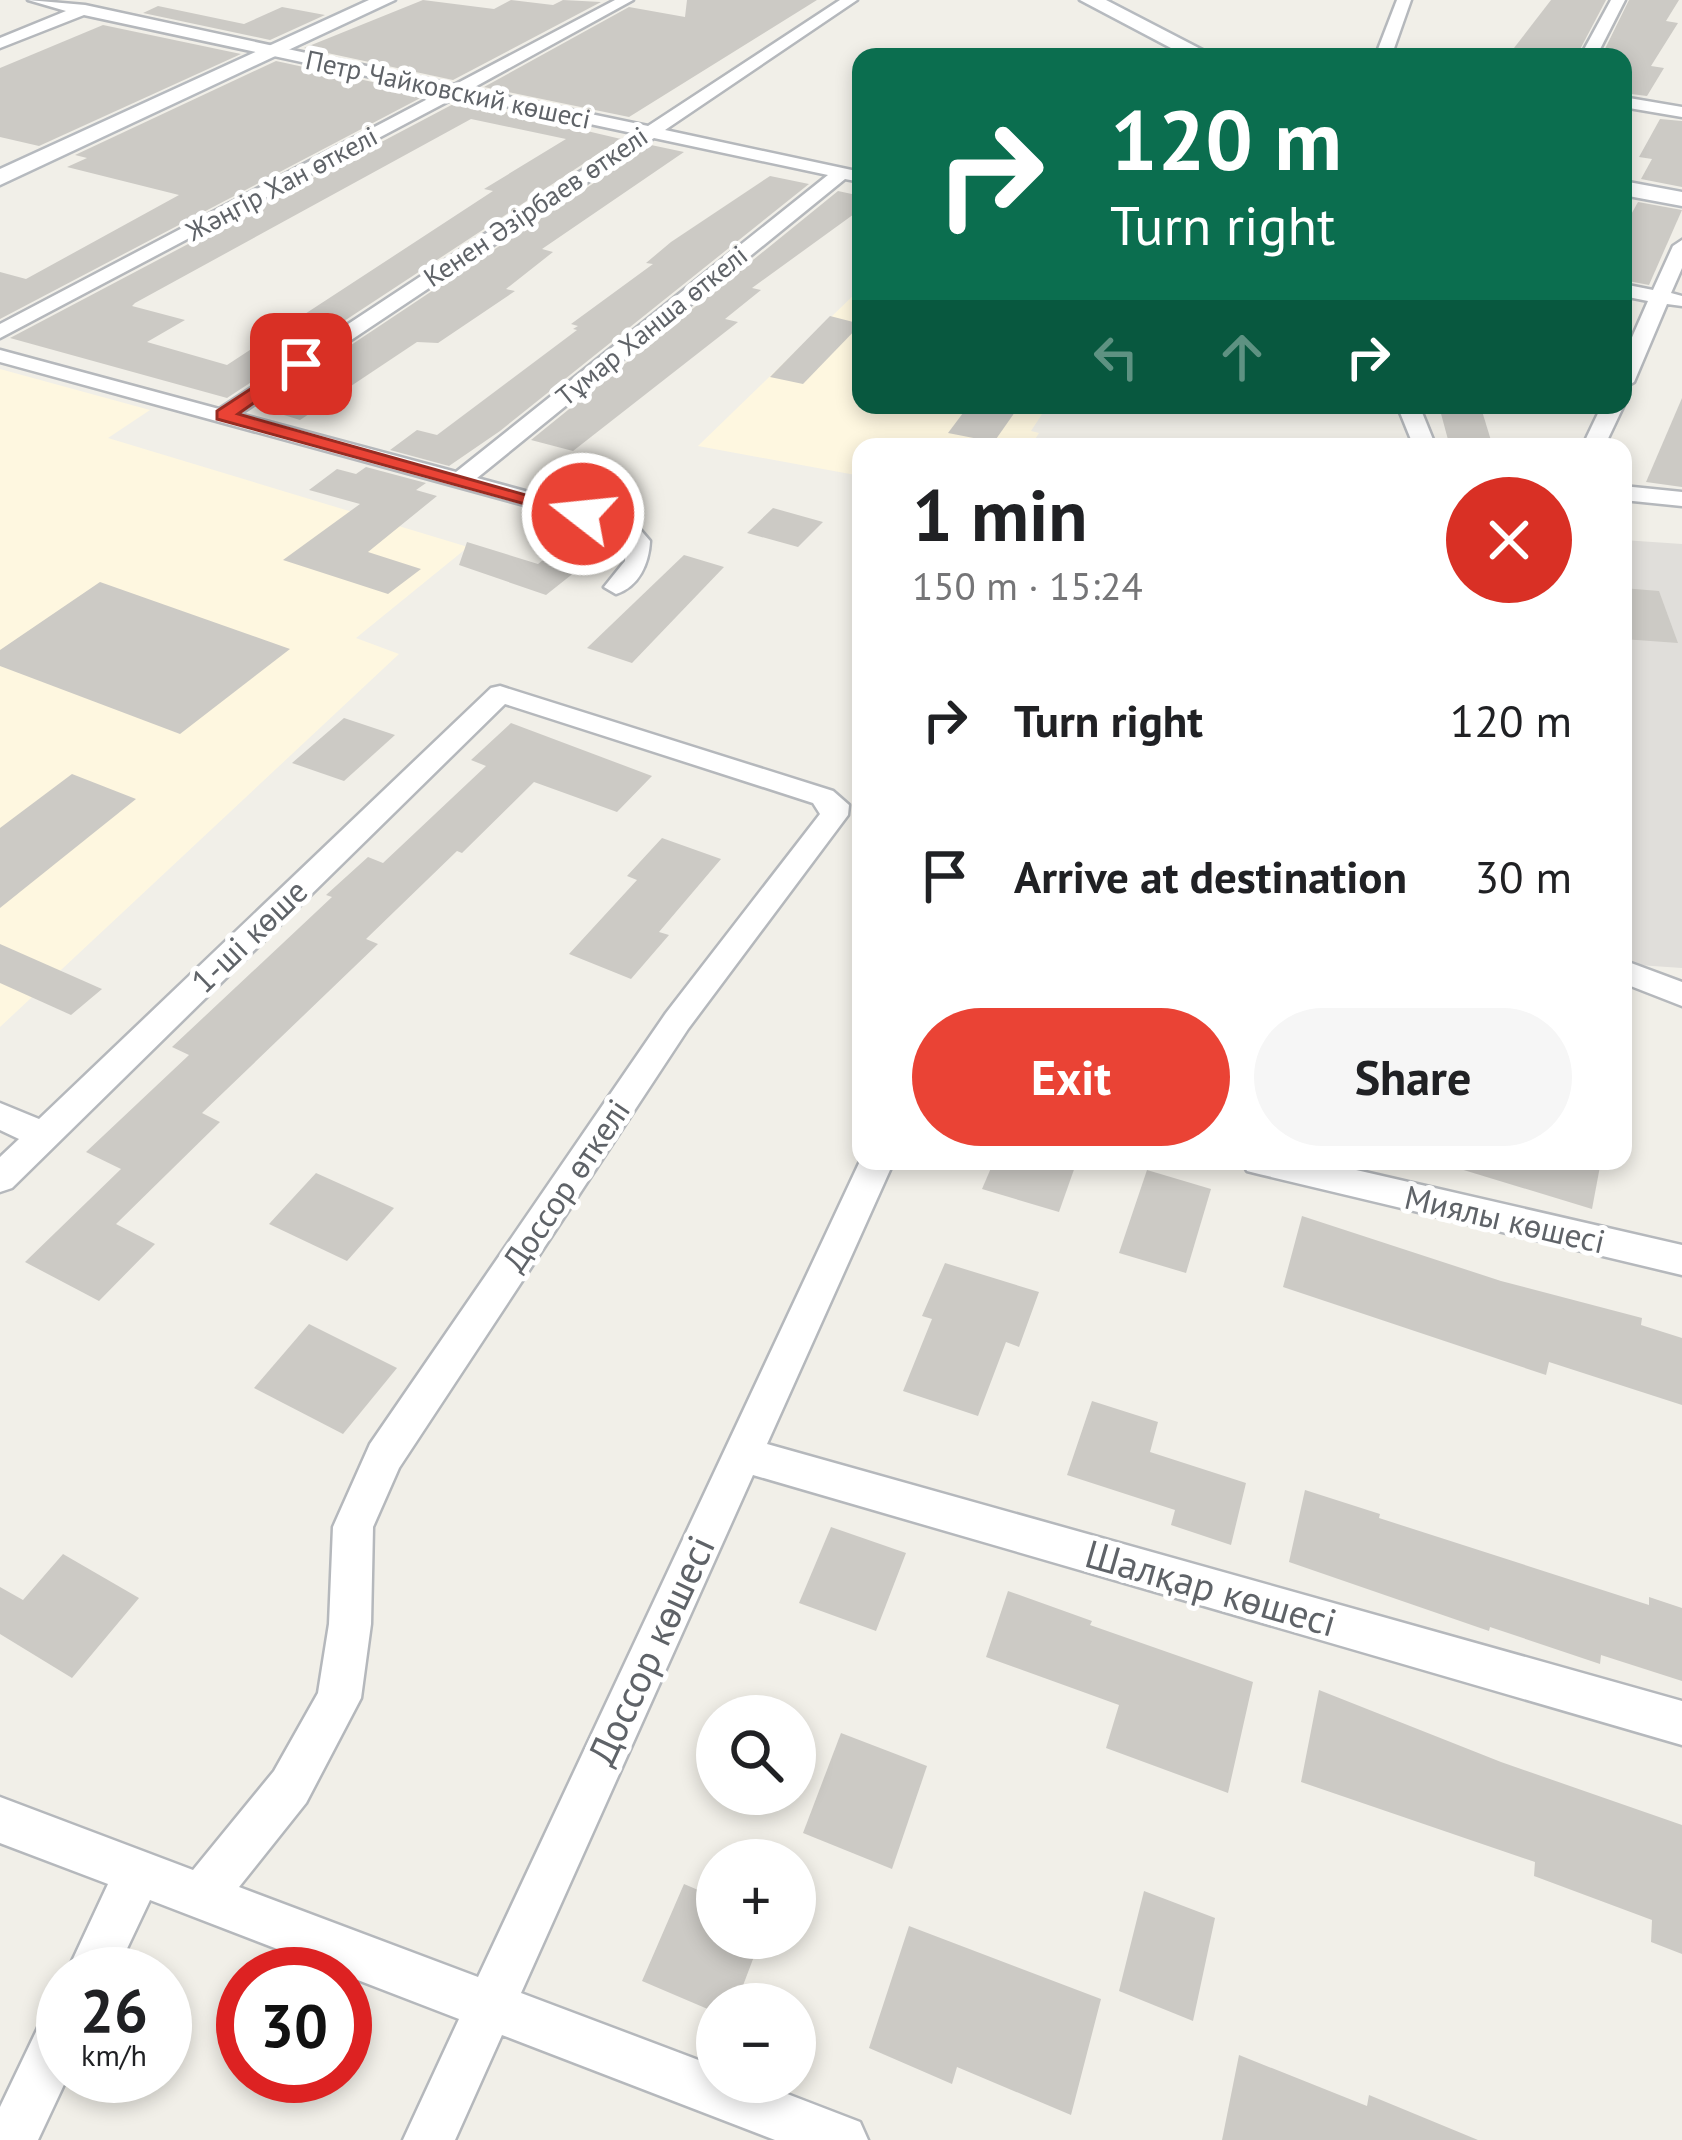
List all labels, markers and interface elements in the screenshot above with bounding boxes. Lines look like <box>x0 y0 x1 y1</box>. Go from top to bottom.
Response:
street label: Петр Чайковский көшесі <box>303 42 594 136</box>
text: 120 m <box>1110 84 1342 193</box>
icon: right <box>912 96 1068 252</box>
street label: Жәңгір Хан өткелі <box>179 118 383 248</box>
street label: Кенен Әзірбаев өткелі <box>417 119 654 294</box>
text: Turn right <box>1110 190 1335 260</box>
street label: Тұмар Ханша өткелі <box>549 238 754 413</box>
pin <box>250 313 352 415</box>
icon: left <box>1083 324 1149 390</box>
icon: ahead <box>1209 324 1275 390</box>
icon: right <box>1335 324 1401 390</box>
icon: arrive <box>268 331 334 397</box>
position arrow <box>520 451 646 577</box>
text: 1 min <box>912 468 1088 561</box>
button: close <box>1446 477 1572 603</box>
text: 150 m · 15:24 <box>912 560 1143 611</box>
icon: right <box>912 687 978 753</box>
text: Turn right <box>1014 691 1203 749</box>
text: 120 m <box>1450 691 1572 749</box>
icon: arrive <box>912 843 978 909</box>
text: Arrive at destination <box>1014 847 1407 905</box>
text: 30 m <box>1474 847 1572 905</box>
street label: 1-ші көше <box>181 869 316 1002</box>
button: Exit <box>912 1008 1230 1146</box>
button: Share <box>1254 1008 1572 1146</box>
street label: Доссор өткелі <box>492 1090 639 1279</box>
street label: Миялы көшесі <box>1401 1175 1610 1262</box>
street label: Доссор көшесі <box>575 1527 726 1773</box>
street label: Шалқар көшесі <box>1080 1527 1343 1648</box>
map controls <box>696 1695 816 2103</box>
button: search <box>696 1695 816 1815</box>
button: + <box>696 1839 816 1959</box>
speed limit sign: 30 <box>216 1947 372 2103</box>
text: 26 <box>80 1971 148 2049</box>
button: − <box>696 1983 816 2103</box>
text: km/h <box>81 2035 147 2074</box>

